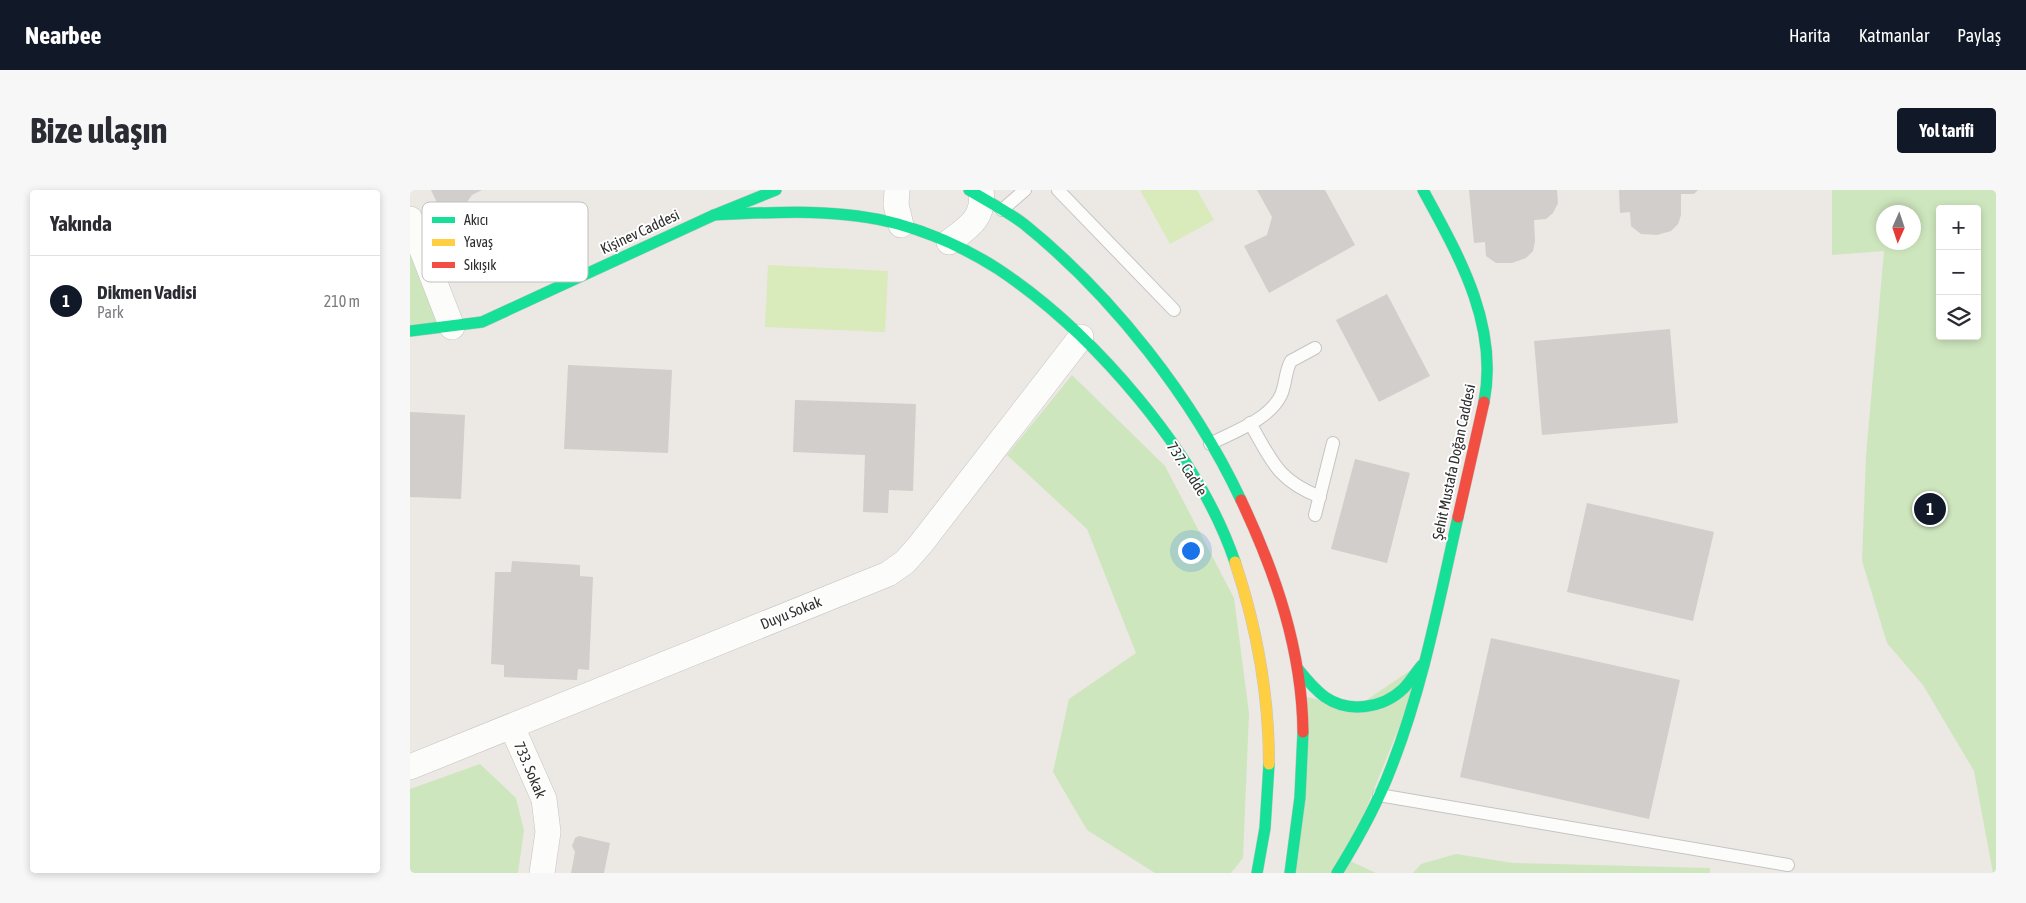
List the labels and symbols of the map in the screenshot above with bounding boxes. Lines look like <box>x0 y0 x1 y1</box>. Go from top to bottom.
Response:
legend <box>422 202 588 282</box>
north arrow <box>1876 205 1921 250</box>
street label: Kişinev Caddesi <box>598 206 682 257</box>
text: Akıcı <box>464 212 488 228</box>
text: Yavaş <box>464 234 493 250</box>
text: Sıkışık <box>464 257 496 273</box>
street label: Şehit Mustafa Doğan Caddesi <box>1429 383 1478 541</box>
street label: 737. Cadde <box>1164 439 1211 499</box>
pin: 1 <box>1914 490 1946 528</box>
your location <box>1178 538 1204 564</box>
street label: Duyu Sokak <box>758 592 824 633</box>
street label: 733. Sokak <box>511 739 550 801</box>

